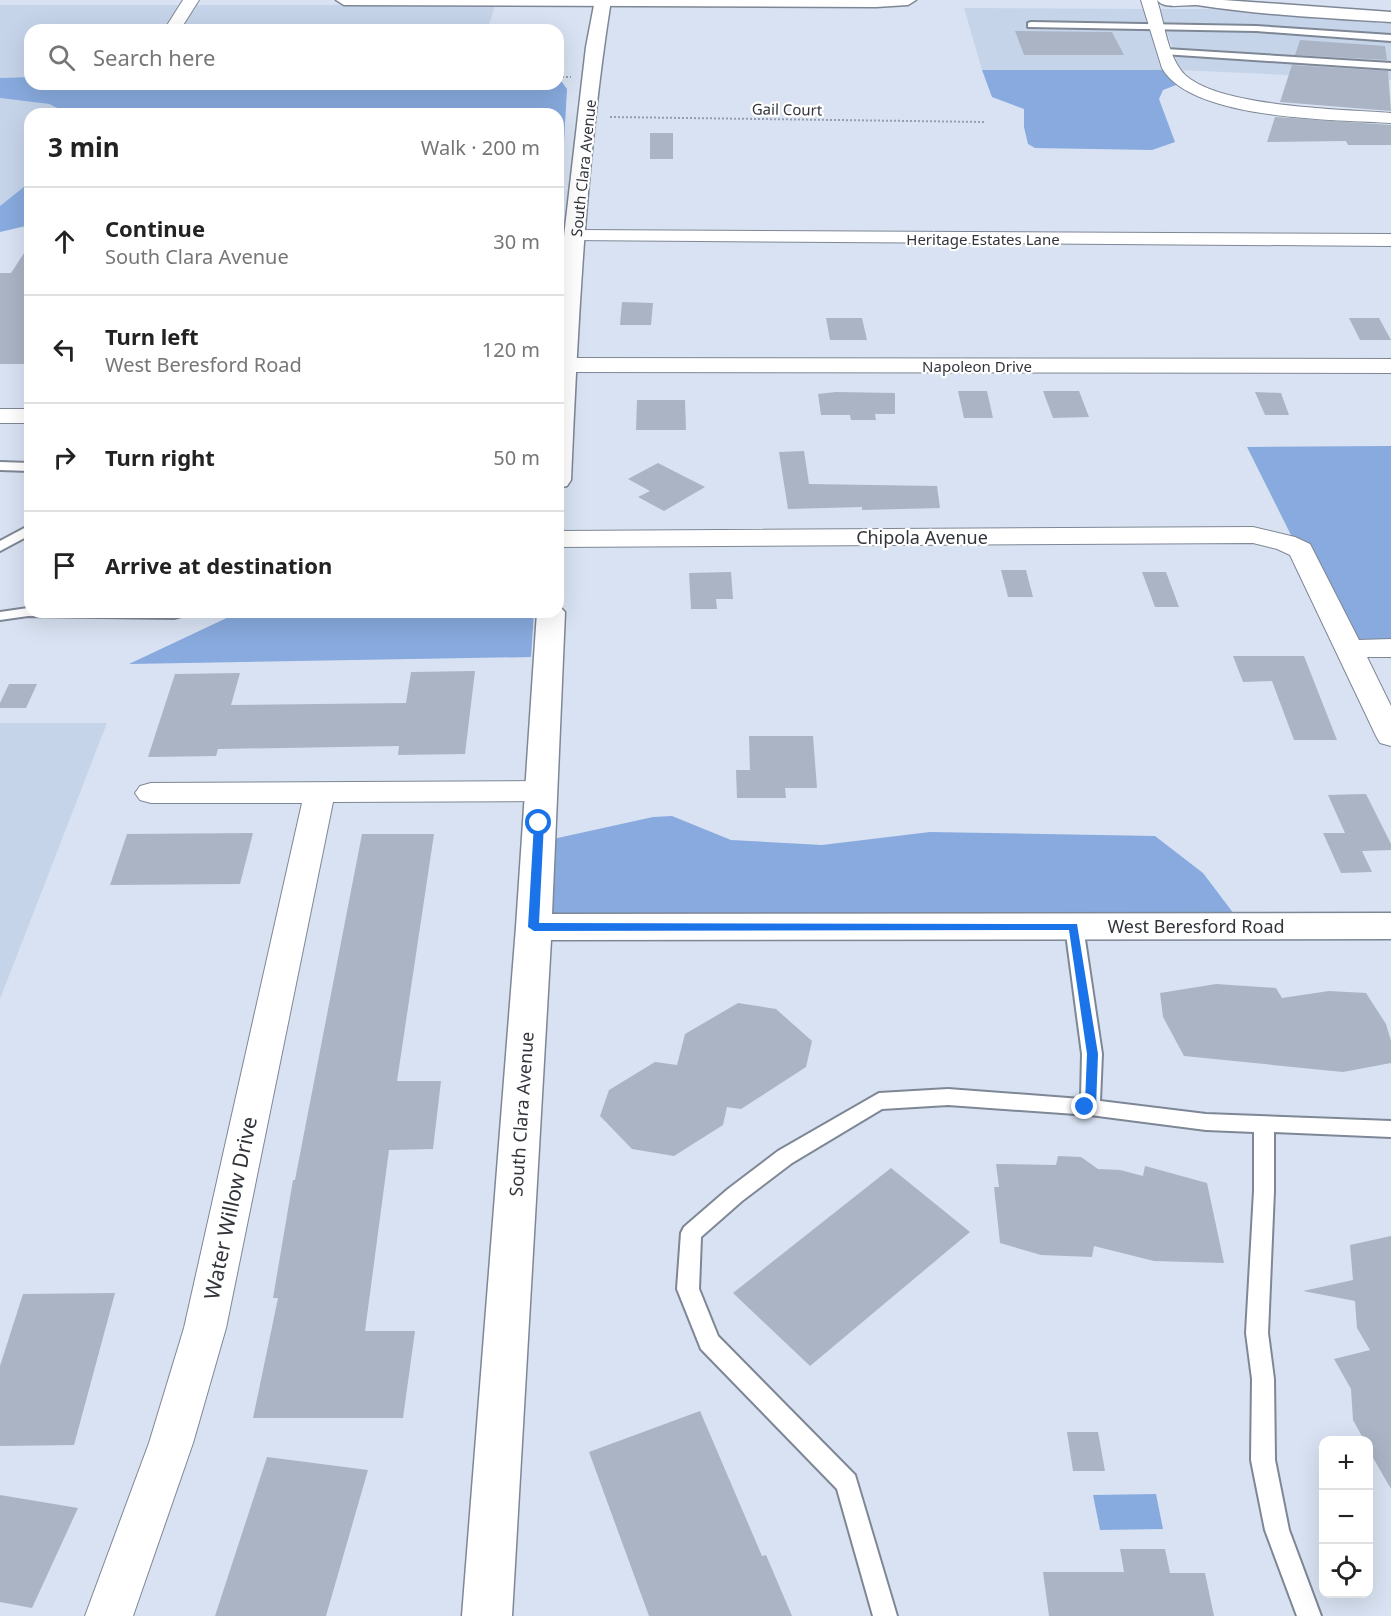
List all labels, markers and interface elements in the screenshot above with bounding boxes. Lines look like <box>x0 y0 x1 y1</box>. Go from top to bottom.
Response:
search box <box>24 24 564 90</box>
icon: search <box>45 41 78 74</box>
text: Search here <box>93 42 215 72</box>
street label: South Clara Avenue <box>566 98 600 238</box>
street label: Gail Court <box>752 98 823 120</box>
text: 3 min <box>48 129 120 165</box>
text: Walk · 200 m <box>421 134 540 161</box>
text: Continue <box>105 213 205 243</box>
icon: ahead <box>48 225 81 258</box>
text: 30 m <box>493 228 540 255</box>
street label: Heritage Estates Lane <box>906 229 1060 249</box>
text: South Clara Avenue <box>105 243 289 270</box>
text: Turn left <box>105 321 199 351</box>
icon: left <box>48 333 81 366</box>
text: 120 m <box>482 336 540 363</box>
text: West Beresford Road <box>105 351 302 378</box>
street label: Napoleon Drive <box>922 356 1032 376</box>
icon: right <box>48 441 81 474</box>
text: Turn right <box>105 442 215 472</box>
text: 50 m <box>493 444 540 471</box>
street label: Chipola Avenue <box>856 525 988 549</box>
icon: arrive <box>48 549 81 582</box>
text: Arrive at destination <box>105 550 332 580</box>
route start <box>525 809 551 835</box>
street label: West Beresford Road <box>1107 914 1285 938</box>
street label: South Clara Avenue <box>503 1031 539 1197</box>
route end <box>1071 1093 1097 1119</box>
street label: Water Willow Drive <box>197 1114 263 1302</box>
map controls <box>1319 1436 1373 1598</box>
button: + <box>1319 1436 1373 1490</box>
button: − <box>1319 1490 1373 1544</box>
button: locate <box>1319 1544 1373 1598</box>

